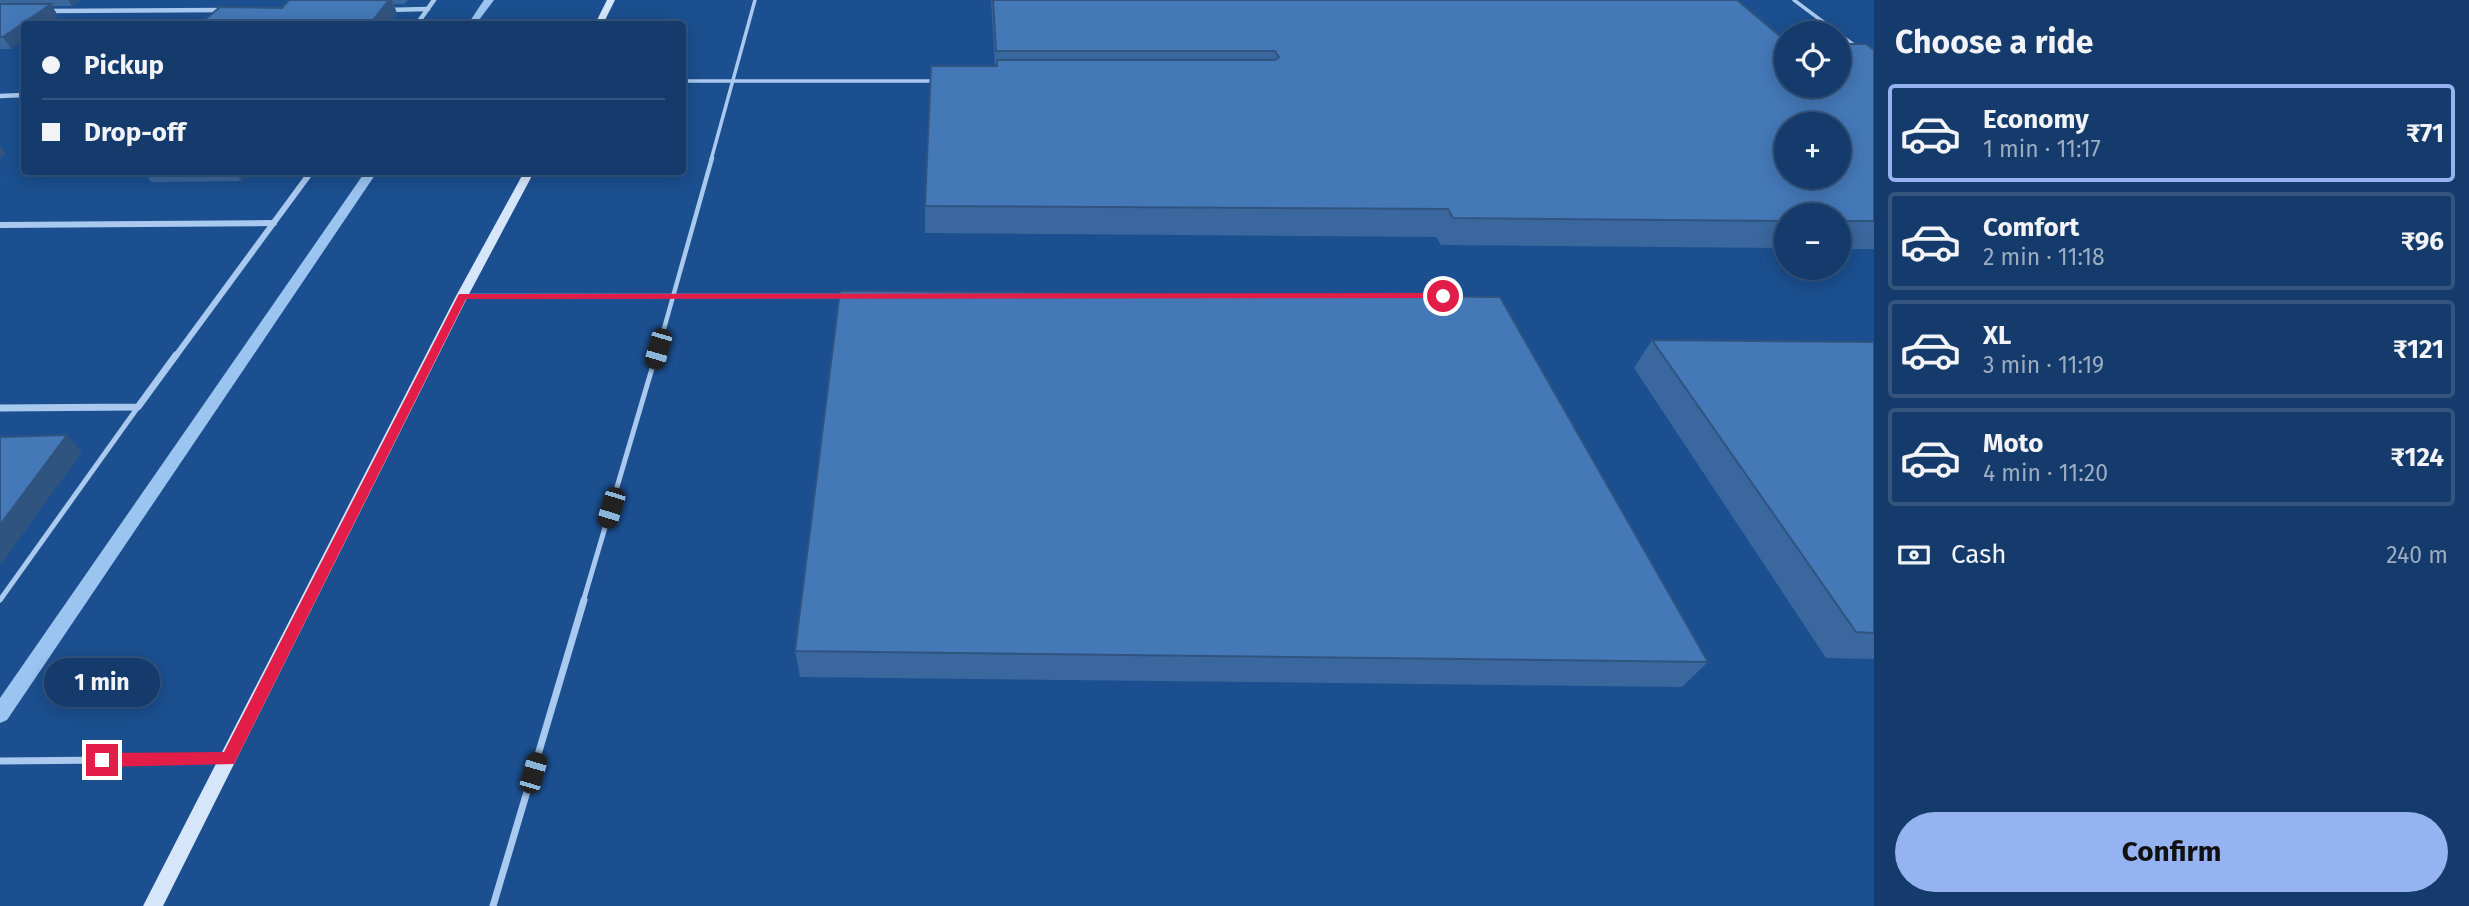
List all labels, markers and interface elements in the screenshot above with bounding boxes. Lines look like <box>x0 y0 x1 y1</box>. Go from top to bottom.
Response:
map controls <box>1774 21 1851 280</box>
button: locate <box>1774 21 1851 98</box>
text: Choose a ride <box>1895 23 2093 61</box>
text: Pickup <box>84 50 164 81</box>
icon: car <box>1899 102 1962 165</box>
text: Economy <box>1983 104 2089 135</box>
button: + <box>1774 112 1851 189</box>
text: Drop-off <box>84 117 186 148</box>
text: ₹71 <box>2406 118 2444 149</box>
text: 1 min · 11:17 <box>1983 135 2101 163</box>
button: − <box>1774 203 1851 280</box>
icon: car <box>1899 210 1962 273</box>
text: Comfort <box>1983 212 2079 243</box>
text: ₹96 <box>2401 226 2444 257</box>
text: 2 min · 11:18 <box>1983 243 2105 271</box>
route start <box>1427 280 1459 312</box>
icon: car <box>1899 318 1962 381</box>
text: XL <box>1983 320 2011 351</box>
car <box>643 326 674 372</box>
text: ₹121 <box>2393 334 2444 365</box>
text: 3 min · 11:19 <box>1983 351 2104 379</box>
icon: car <box>1899 426 1962 489</box>
text: Moto <box>1983 428 2043 459</box>
text: ₹124 <box>2390 442 2444 473</box>
text: 4 min · 11:20 <box>1983 459 2108 487</box>
car <box>595 485 628 531</box>
icon: cash <box>1895 536 1933 574</box>
text: Cash <box>1951 539 2007 570</box>
text: 240 m <box>2386 541 2448 569</box>
callout: 1 min <box>44 658 160 708</box>
text: 1 min <box>74 668 130 696</box>
route end <box>86 744 118 776</box>
car <box>518 750 549 796</box>
button: Confirm <box>1895 812 2448 892</box>

